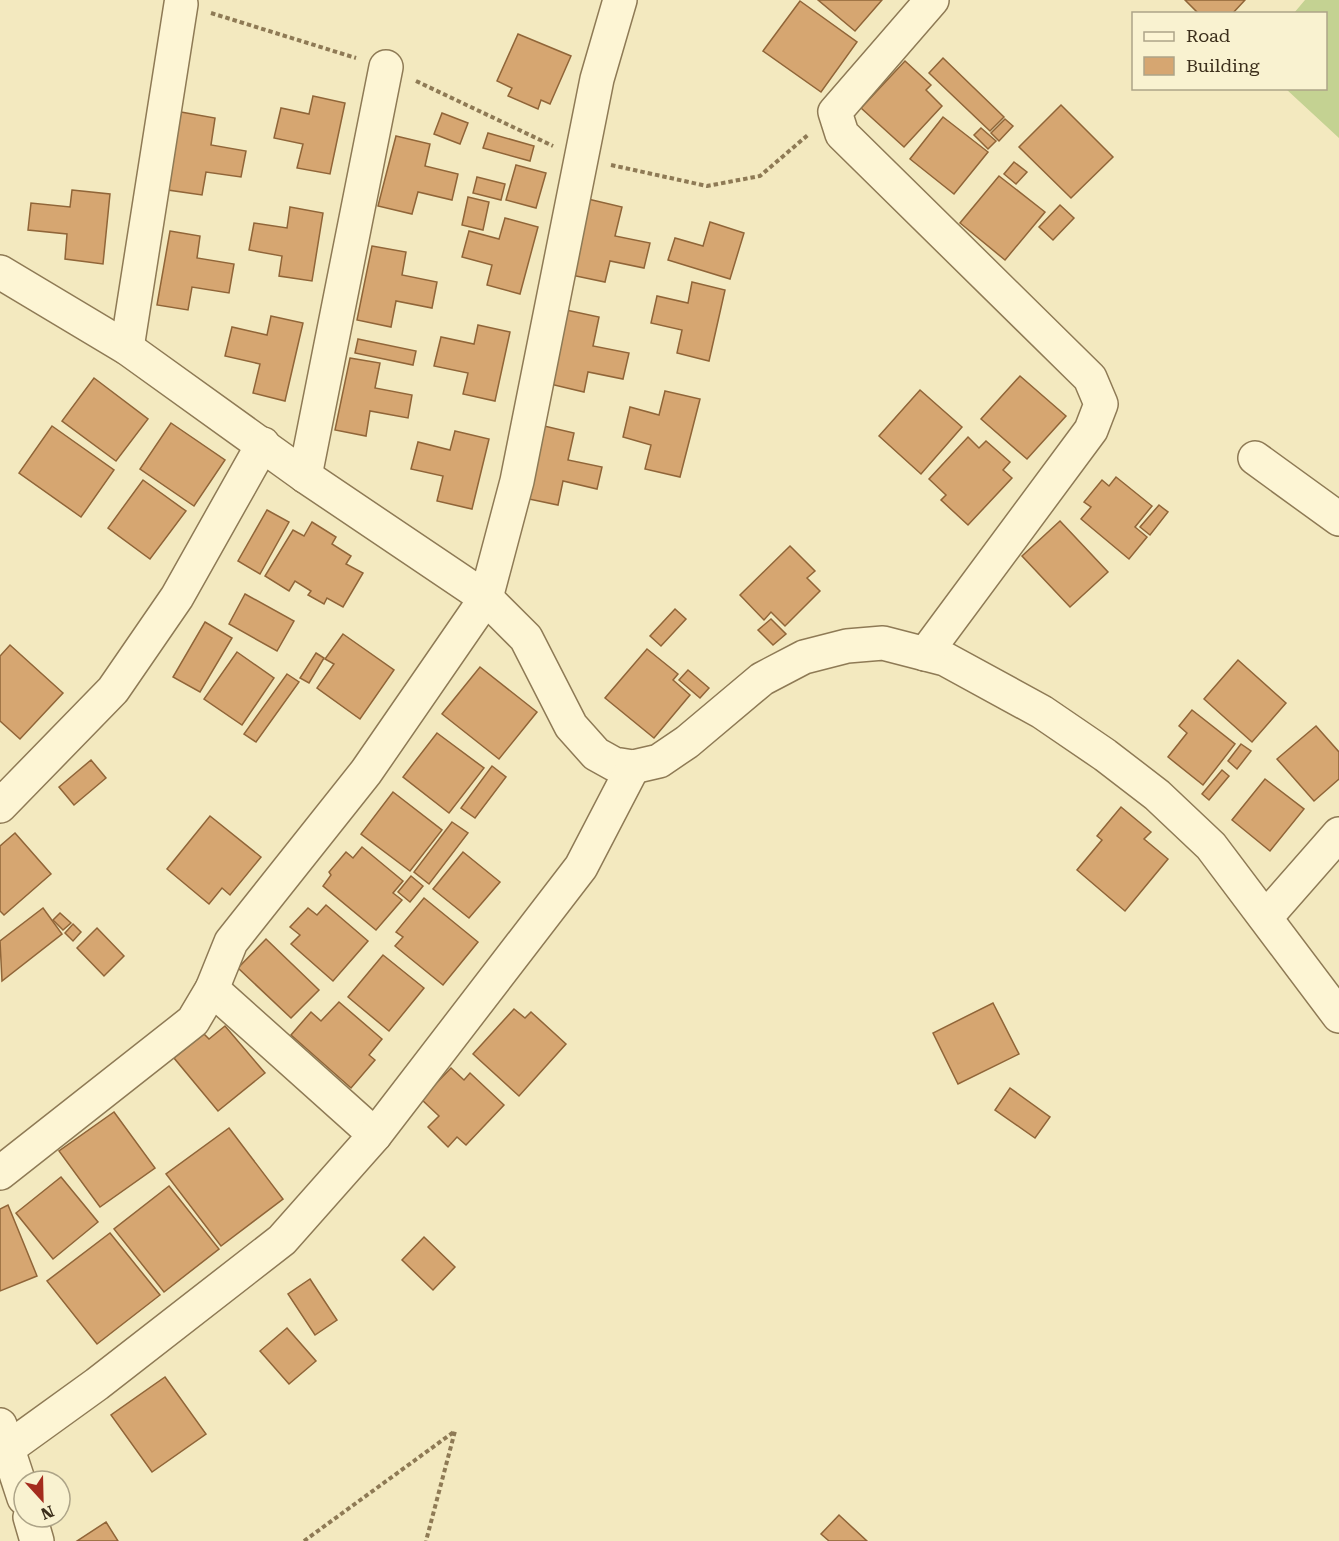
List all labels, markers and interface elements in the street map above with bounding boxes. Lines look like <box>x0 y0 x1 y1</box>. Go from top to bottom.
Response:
legend <box>1132 12 1327 90</box>
text: Road <box>1186 25 1231 46</box>
text: Building <box>1186 55 1260 76</box>
north arrow <box>12 1469 72 1529</box>
text: N <box>38 1501 57 1524</box>

